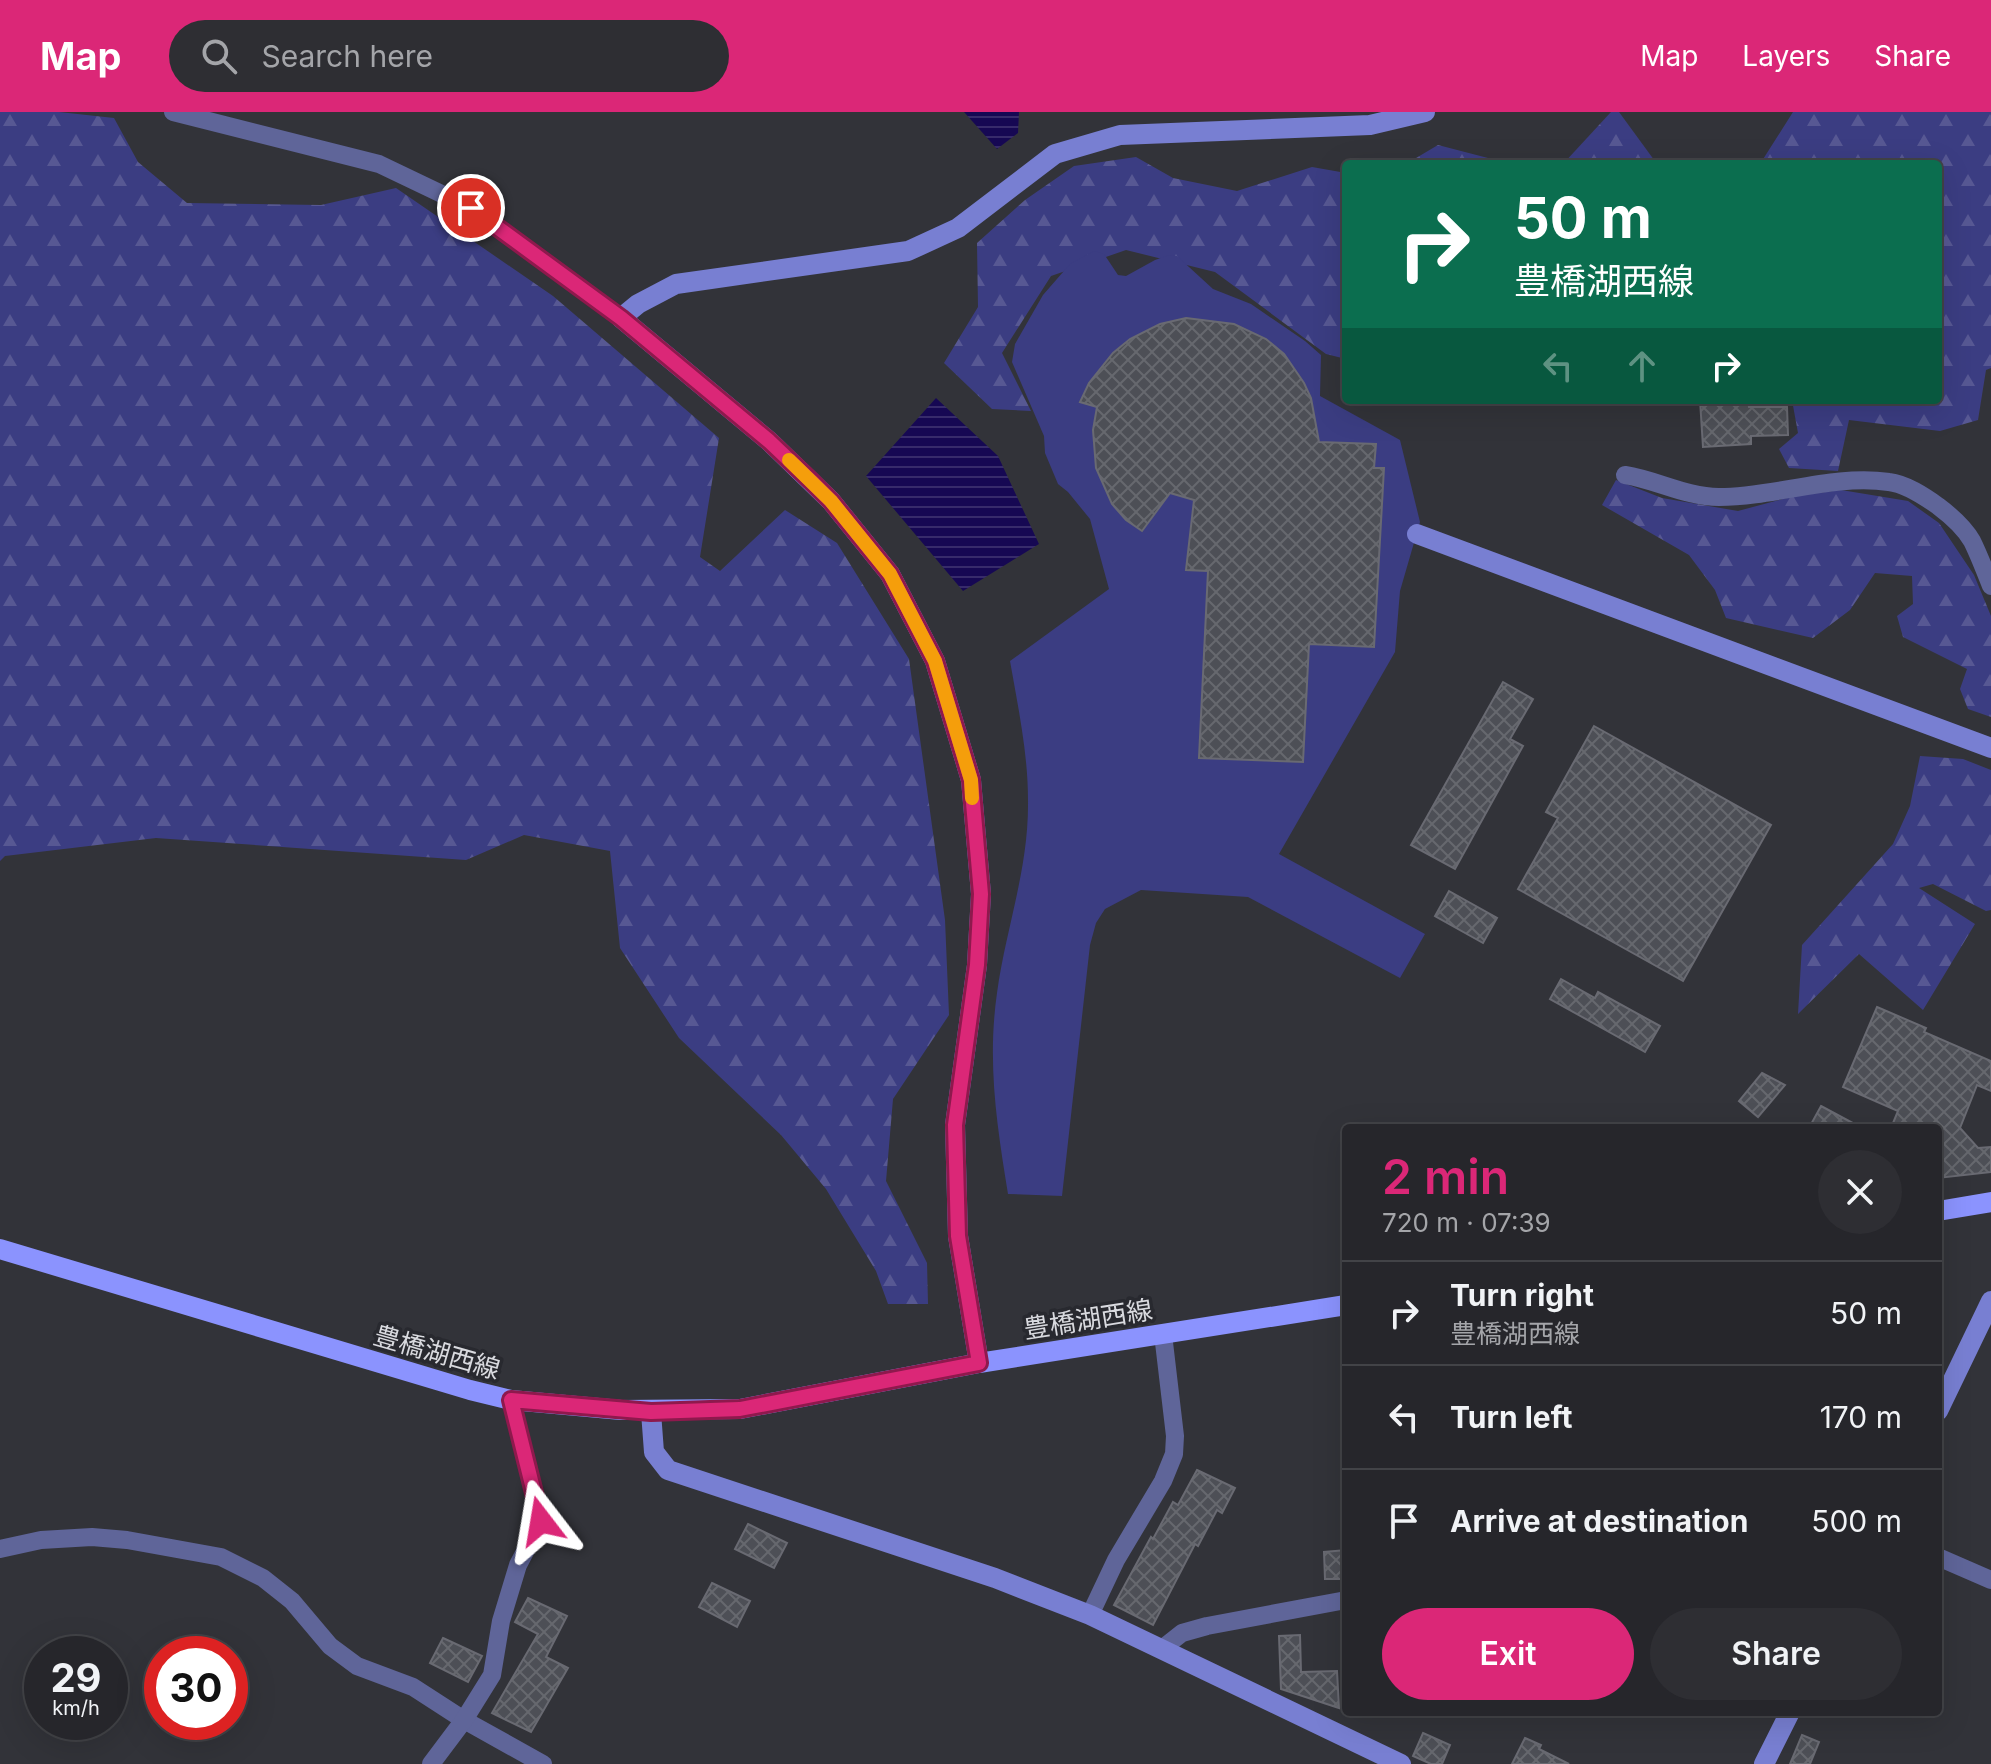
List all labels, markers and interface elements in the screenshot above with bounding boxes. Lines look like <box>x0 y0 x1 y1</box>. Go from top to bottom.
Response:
search box <box>169 20 729 92</box>
text: Map <box>40 33 121 79</box>
icon: search <box>197 34 241 78</box>
text: Search here <box>261 38 433 74</box>
text: Map <box>1640 39 1698 73</box>
text: Layers <box>1742 39 1830 73</box>
text: Share <box>1874 39 1951 73</box>
pin <box>437 174 505 242</box>
text: 50 m <box>1514 184 1652 252</box>
icon: arrive <box>449 186 493 230</box>
icon: right <box>1382 192 1486 296</box>
text: 豊橋湖西線 <box>1514 259 1694 303</box>
icon: left <box>1536 344 1580 388</box>
icon: ahead <box>1620 344 1664 388</box>
icon: right <box>1704 344 1748 388</box>
text: 2 min <box>1382 1147 1509 1206</box>
button: close <box>1818 1150 1902 1234</box>
text: 720 m · 07:39 <box>1382 1207 1551 1238</box>
text: Turn right <box>1450 1277 1594 1313</box>
icon: right <box>1382 1291 1426 1335</box>
street label: 豊橋湖西線 <box>1021 1294 1155 1344</box>
text: 50 m <box>1830 1295 1902 1331</box>
text: 豊橋湖西線 <box>1450 1318 1580 1349</box>
street label: 豊橋湖西線 <box>370 1319 504 1385</box>
icon: left <box>1382 1395 1426 1439</box>
text: Turn left <box>1450 1399 1572 1435</box>
text: 170 m <box>1820 1399 1902 1435</box>
position arrow <box>499 1479 583 1563</box>
icon: arrive <box>1382 1499 1426 1543</box>
text: Arrive at destination <box>1450 1503 1748 1539</box>
text: 500 m <box>1811 1503 1902 1539</box>
button: Exit <box>1382 1608 1634 1700</box>
button: Share <box>1650 1608 1902 1700</box>
speed limit sign: 30 <box>144 1636 248 1740</box>
text: 29 <box>50 1653 102 1702</box>
text: km/h <box>52 1696 100 1720</box>

